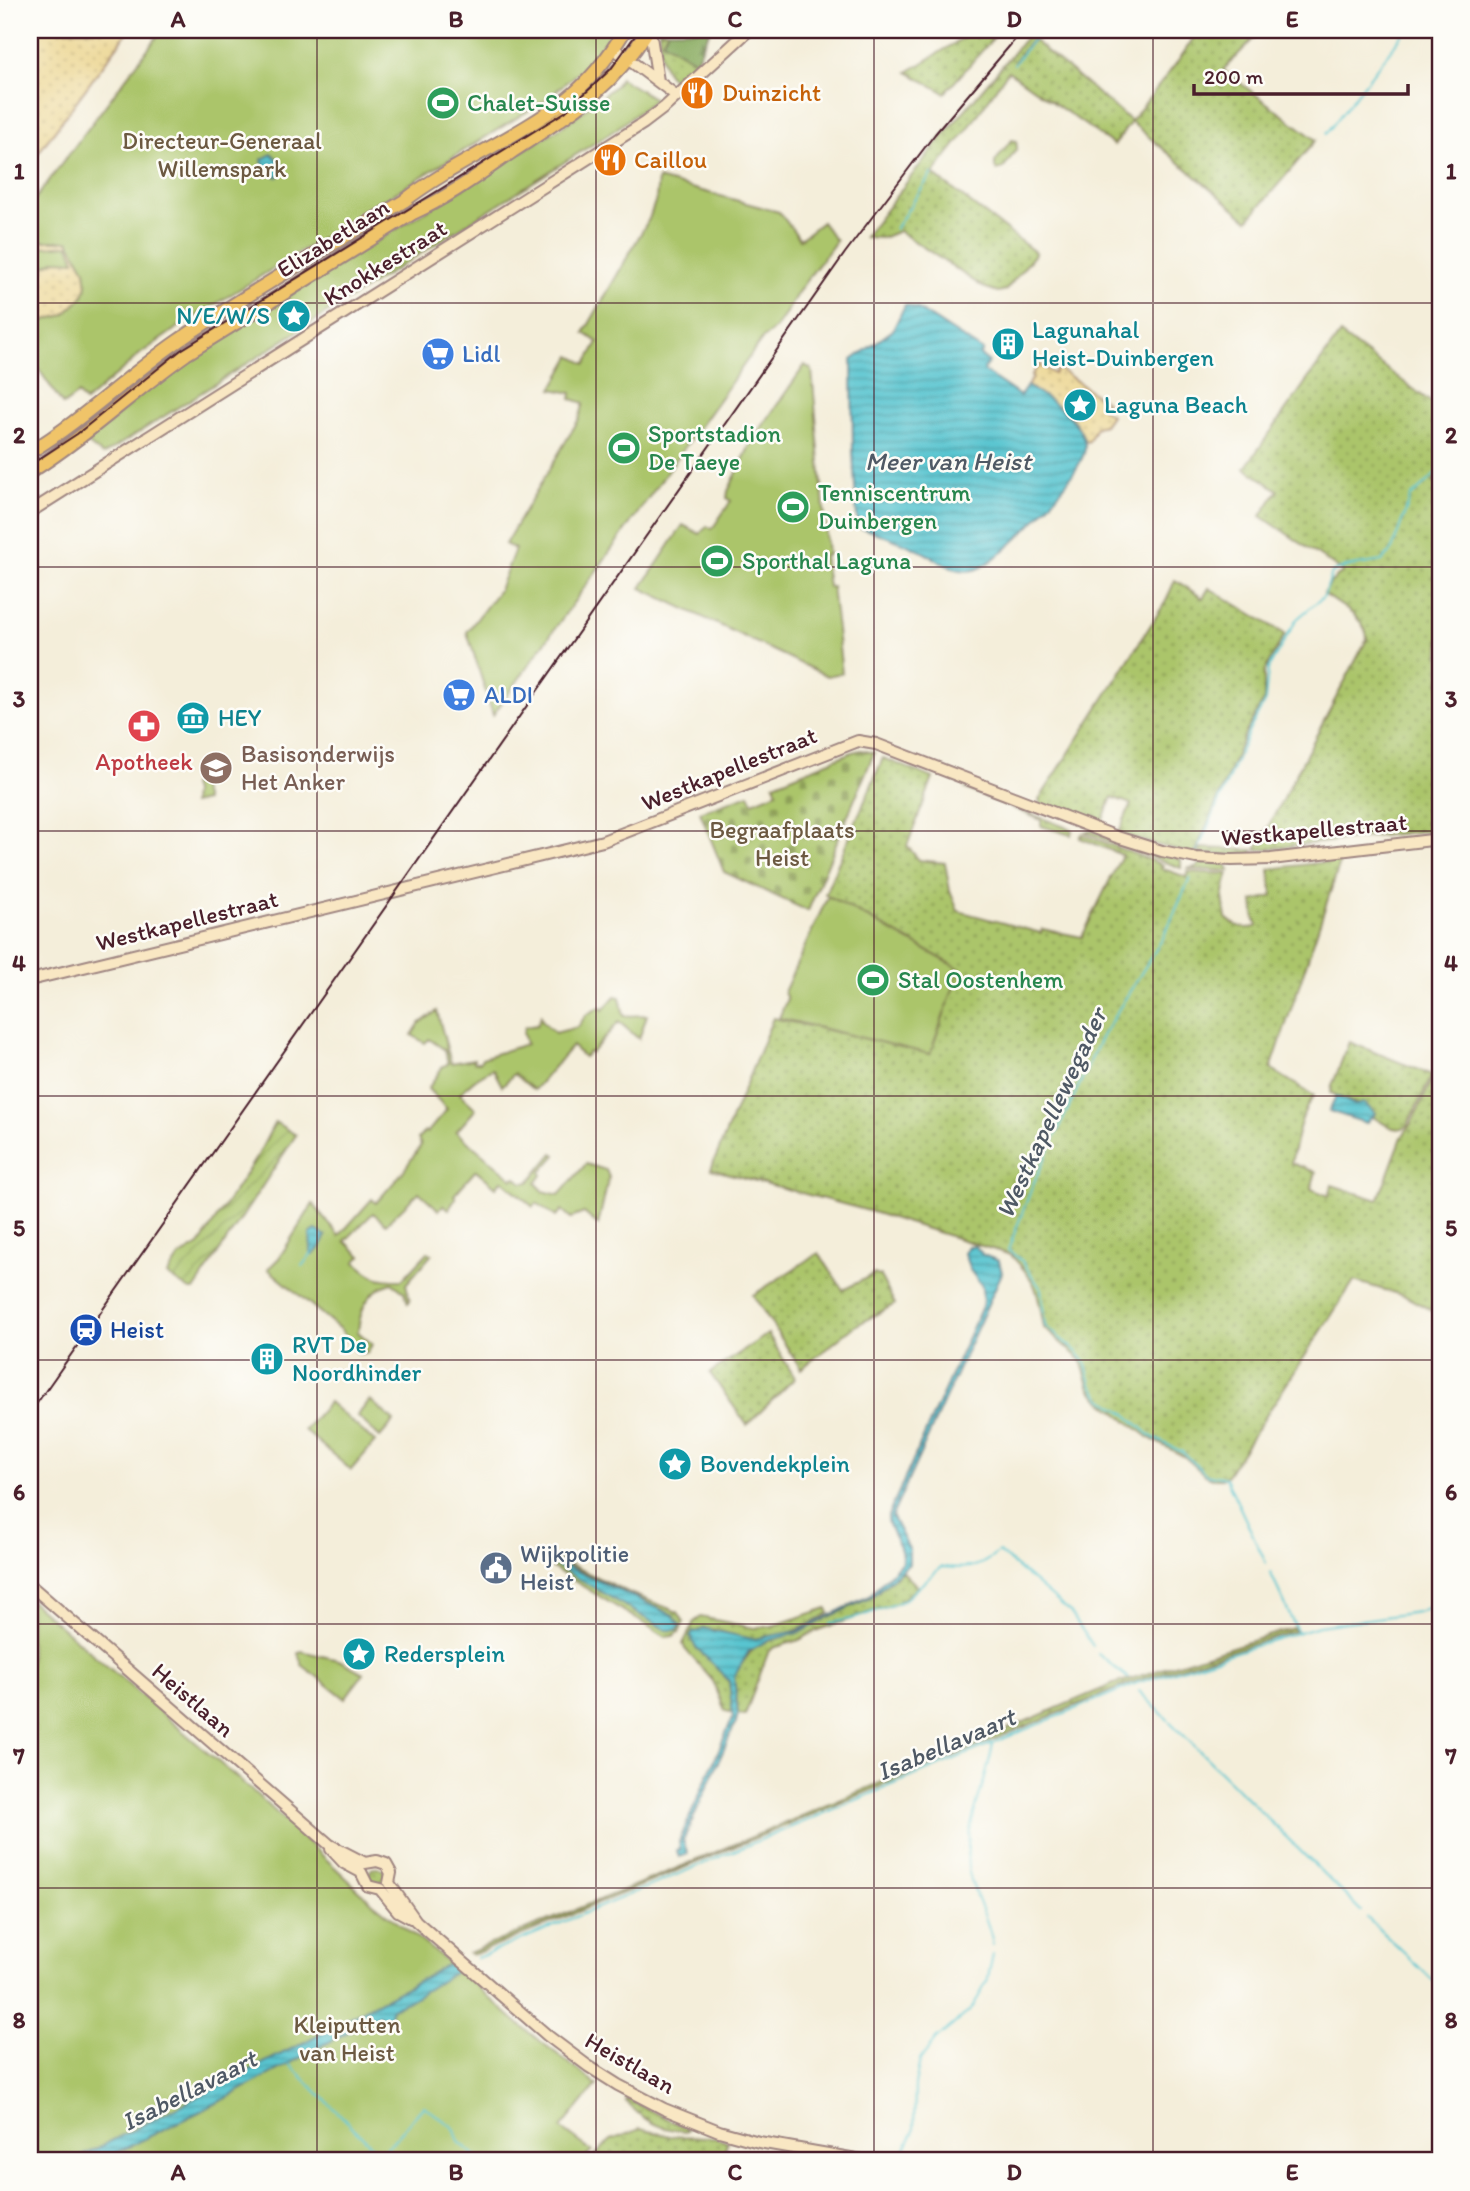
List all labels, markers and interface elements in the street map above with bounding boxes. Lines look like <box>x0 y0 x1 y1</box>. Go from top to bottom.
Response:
text: A <box>170 5 186 33</box>
text: B <box>449 5 464 33</box>
text: C <box>728 5 743 33</box>
text: D <box>1006 5 1022 33</box>
text: E <box>1286 5 1299 33</box>
scale bar <box>1194 52 1407 96</box>
text: 200 m <box>1204 64 1264 89</box>
restaurant icon: Duinzicht <box>678 74 716 112</box>
place label: Duinzicht <box>722 78 821 107</box>
sports icon: Chalet-Suisse <box>424 84 462 122</box>
place label: Chalet-Suisse <box>467 88 610 117</box>
park label: Directeur-Generaal Willemspark <box>122 126 322 183</box>
restaurant icon: Caillou <box>591 141 629 179</box>
place label: Caillou <box>634 145 707 174</box>
text: 1 <box>14 157 25 185</box>
text: 1 <box>1446 157 1457 185</box>
street label: Elizabetlaan <box>271 191 394 283</box>
street label: Knokkestraat <box>318 213 452 312</box>
place icon: N/E/W/S <box>275 297 313 335</box>
place label: N/E/W/S <box>176 301 270 330</box>
place label: Lagunahal Heist-Duinbergen <box>1032 315 1215 372</box>
building icon: Lagunahal Heist-Duinbergen <box>989 325 1027 363</box>
supermarket icon: Lidl <box>419 335 457 373</box>
place label: Lidl <box>462 339 501 368</box>
place icon: Laguna Beach <box>1061 386 1099 424</box>
place label: Laguna Beach <box>1104 390 1248 419</box>
place label: Sportstadion De Taeye <box>648 419 781 476</box>
text: 2 <box>13 421 26 449</box>
text: 2 <box>1445 421 1458 449</box>
sports icon: Sportstadion De Taeye <box>605 429 643 467</box>
water label: Meer van Heist <box>865 445 1033 477</box>
place label: Tenniscentrum Duinbergen <box>818 478 971 535</box>
sports icon: Tenniscentrum Duinbergen <box>774 488 812 526</box>
sports icon: Sporthal Laguna <box>698 542 736 580</box>
place label: Sporthal Laguna <box>742 546 911 575</box>
supermarket icon: ALDI <box>440 676 478 714</box>
place label: ALDI <box>484 680 533 709</box>
text: 3 <box>13 685 26 713</box>
text: 3 <box>1445 685 1458 713</box>
museum icon: HEY <box>174 699 212 737</box>
place label: HEY <box>218 703 262 732</box>
pharmacy icon: Apotheek <box>125 707 163 745</box>
street label: Westkapellestraat <box>637 720 821 817</box>
place label: Basisonderwijs Het Anker <box>241 739 395 796</box>
place label: Apotheek <box>95 747 193 776</box>
school or university icon: Basisonderwijs Het Anker <box>197 749 235 787</box>
street label: Westkapellestraat <box>1220 807 1408 852</box>
park label: Begraafplaats Heist <box>709 815 855 872</box>
street label: Westkapellestraat <box>93 884 281 957</box>
text: 4 <box>12 949 26 977</box>
text: 4 <box>1444 949 1458 977</box>
sports icon: Stal Oostenhem <box>854 961 892 999</box>
place label: Stal Oostenhem <box>898 965 1063 994</box>
water label: Westkapellewegader <box>988 1000 1115 1223</box>
text: 5 <box>13 1214 25 1242</box>
text: 5 <box>1445 1214 1457 1242</box>
station icon: Heist <box>67 1311 105 1349</box>
place label: Heist <box>110 1315 164 1344</box>
place label: RVT De Noordhinder <box>292 1330 422 1387</box>
building icon: RVT De Noordhinder <box>248 1340 286 1378</box>
place icon: Bovendekplein <box>656 1445 694 1483</box>
place label: Bovendekplein <box>700 1449 850 1478</box>
text: 6 <box>13 1478 25 1506</box>
text: 6 <box>1445 1478 1457 1506</box>
place label: Wijkpolitie Heist <box>520 1539 629 1596</box>
public building icon: Wijkpolitie Heist <box>477 1549 515 1587</box>
place icon: Redersplein <box>340 1635 378 1673</box>
place label: Redersplein <box>384 1639 505 1668</box>
street label: Heistlaan <box>146 1656 241 1743</box>
water label: Isabellavaart <box>872 1700 1022 1788</box>
text: 7 <box>12 1742 25 1770</box>
text: 7 <box>1444 1742 1457 1770</box>
text: 8 <box>13 2006 26 2034</box>
text: 8 <box>1445 2006 1458 2034</box>
park label: Kleiputten van Heist <box>293 2010 401 2067</box>
street label: Heistlaan <box>580 2025 681 2100</box>
water label: Isabellavaart <box>116 2041 264 2138</box>
text: A <box>170 2158 186 2186</box>
text: B <box>449 2158 464 2186</box>
text: C <box>728 2158 743 2186</box>
text: D <box>1006 2158 1022 2186</box>
text: E <box>1286 2158 1299 2186</box>

